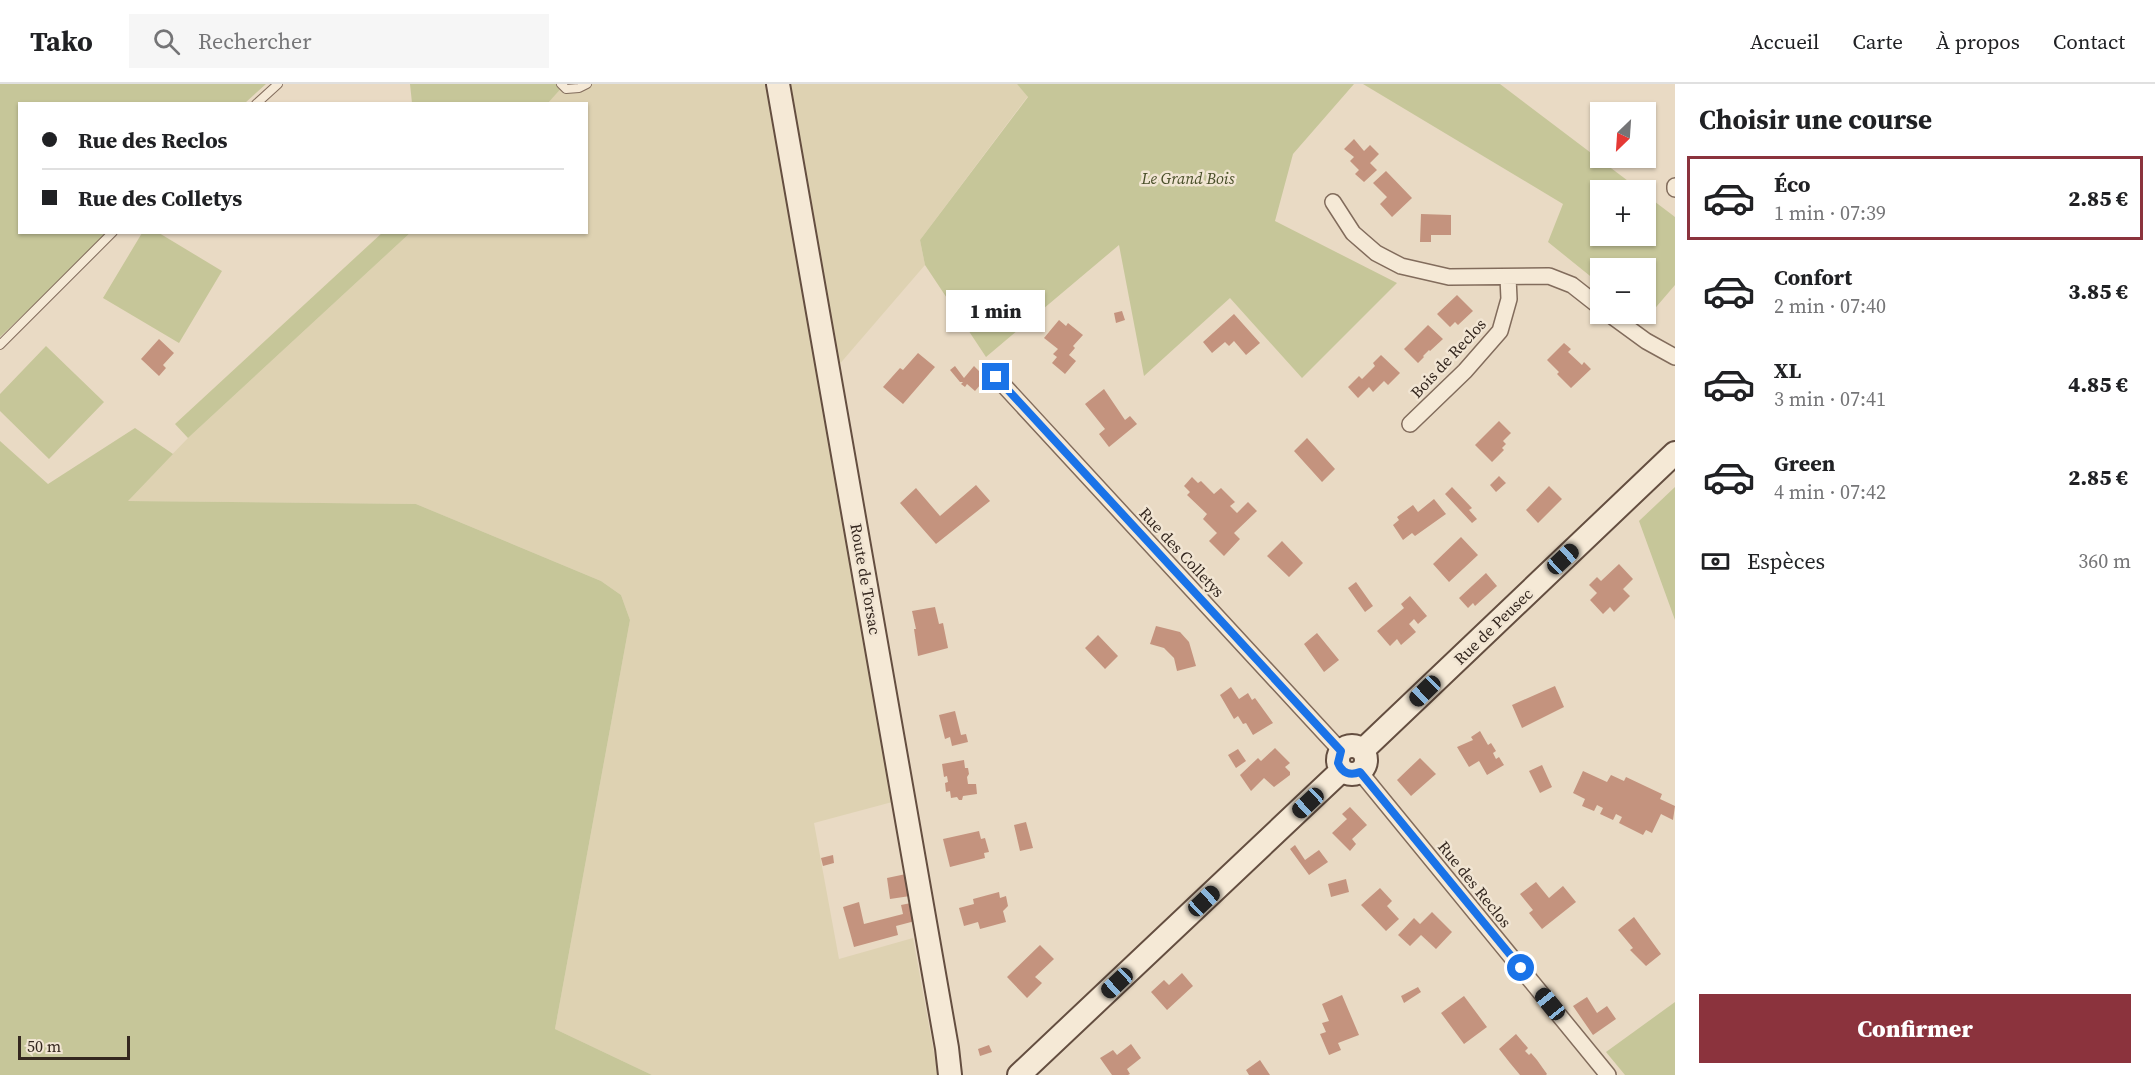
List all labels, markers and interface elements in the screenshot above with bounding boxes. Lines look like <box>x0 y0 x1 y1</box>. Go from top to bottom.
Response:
search box <box>129 14 549 68</box>
text: Tako <box>30 22 93 60</box>
icon: search <box>150 25 183 58</box>
text: Rechercher <box>198 26 312 56</box>
text: Accueil <box>1750 27 1819 56</box>
text: Carte <box>1852 27 1903 56</box>
text: À propos <box>1936 27 2020 56</box>
text: Contact <box>2053 27 2125 56</box>
text: Choisir une course <box>1699 101 1932 138</box>
north arrow <box>1590 102 1656 168</box>
map controls <box>1590 102 1656 324</box>
text: Rue des Reclos <box>78 125 228 155</box>
park label: Le Grand Bois <box>1140 167 1235 189</box>
text: Éco <box>1774 169 1811 199</box>
icon: car <box>1702 171 1756 225</box>
button: + <box>1590 180 1656 246</box>
text: Rue des Colletys <box>78 183 242 213</box>
text: 2.85 € <box>2068 183 2128 213</box>
text: 1 min · 07:39 <box>1774 199 1886 227</box>
button: − <box>1590 258 1656 324</box>
text: Confort <box>1774 262 1852 292</box>
icon: car <box>1702 264 1756 318</box>
text: 3.85 € <box>2068 276 2128 306</box>
callout: 1 min <box>946 290 1046 332</box>
text: 2 min · 07:40 <box>1774 292 1886 320</box>
text: 1 min <box>969 297 1022 325</box>
street label: Bois de Reclos <box>1405 313 1491 403</box>
text: XL <box>1774 355 1801 385</box>
icon: car <box>1702 357 1756 411</box>
route end <box>982 363 1009 390</box>
text: 4.85 € <box>2068 369 2128 399</box>
text: 3 min · 07:41 <box>1774 385 1886 413</box>
text: Green <box>1774 448 1835 478</box>
icon: car <box>1702 450 1756 504</box>
text: 2.85 € <box>2068 462 2128 492</box>
text: 4 min · 07:42 <box>1774 478 1886 506</box>
street label: Rue des Colletys <box>1134 502 1230 602</box>
street label: Route de Torsac <box>845 522 887 637</box>
car <box>1544 540 1582 578</box>
icon: cash <box>1699 545 1732 578</box>
text: Espèces <box>1747 546 1825 576</box>
text: 360 m <box>2078 547 2131 575</box>
street label: Rue de Peusec <box>1449 583 1537 669</box>
car <box>1406 672 1444 710</box>
car <box>1289 784 1327 822</box>
street label: Rue des Reclos <box>1433 836 1517 932</box>
car <box>1185 882 1223 920</box>
route start <box>1507 954 1534 981</box>
car <box>1098 964 1136 1002</box>
car <box>1532 984 1568 1024</box>
button: Confirmer <box>1699 994 2131 1063</box>
scale bar <box>18 1033 130 1060</box>
text: 50 m <box>27 1035 61 1057</box>

